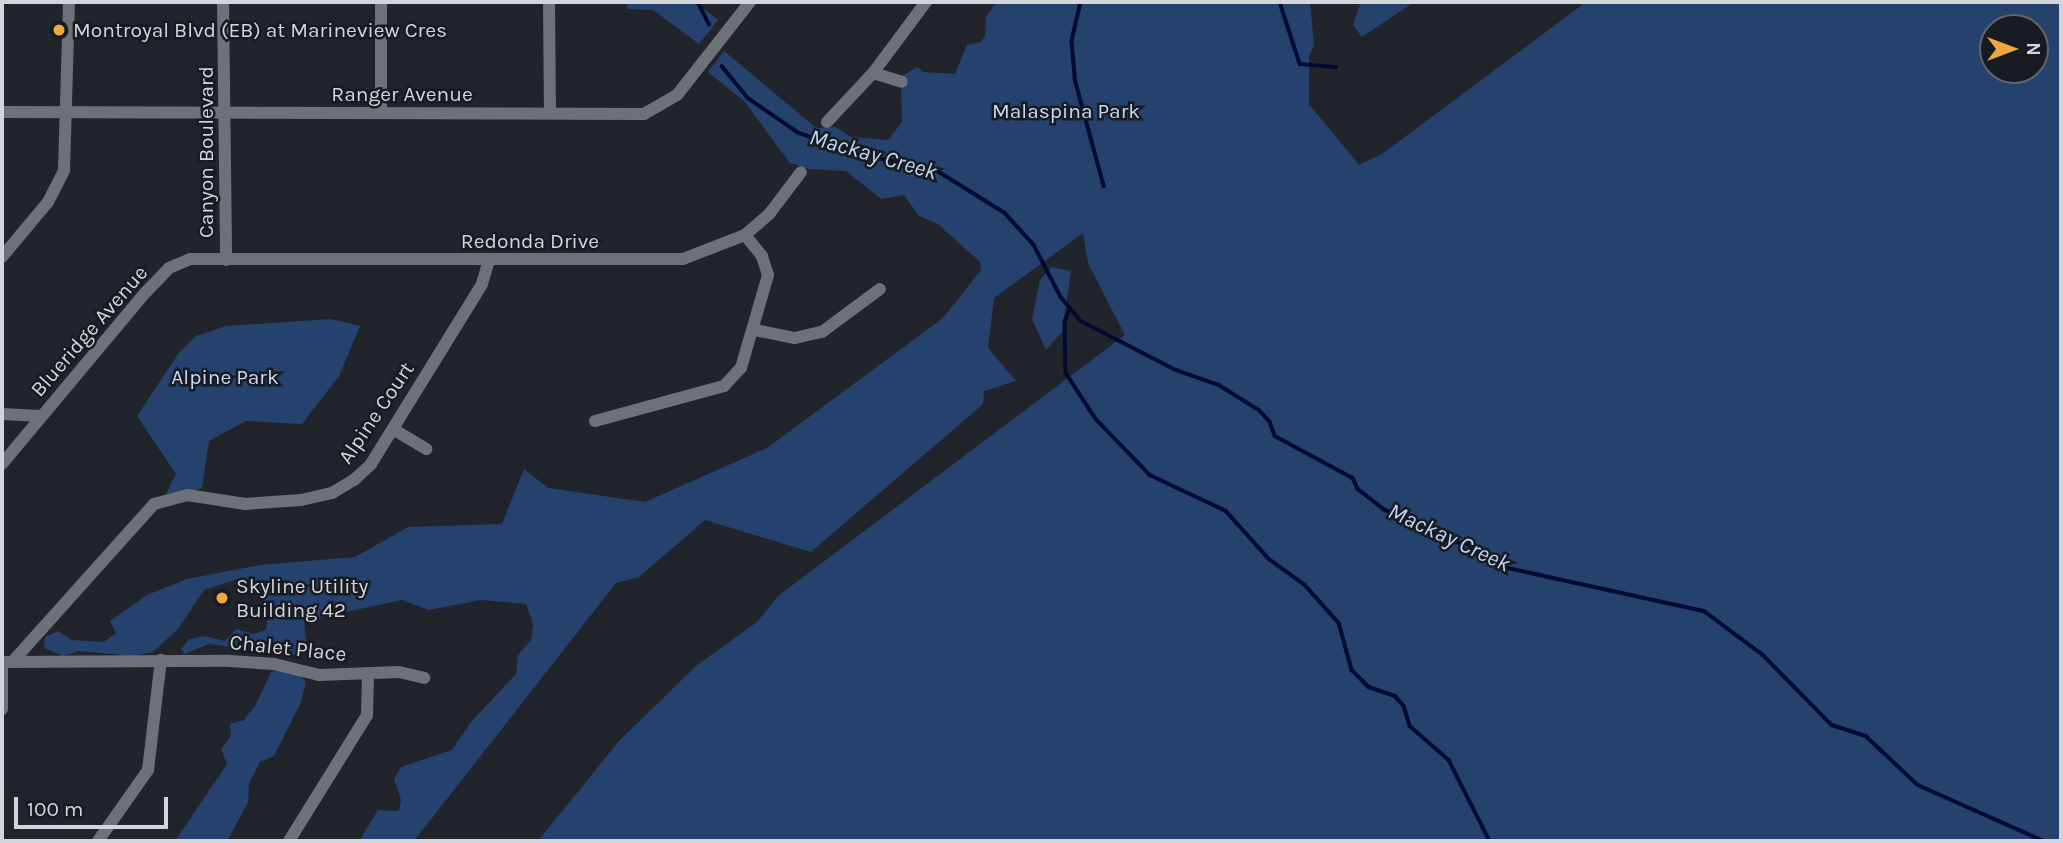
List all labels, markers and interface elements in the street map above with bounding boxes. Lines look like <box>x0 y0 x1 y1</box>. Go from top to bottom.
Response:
north arrow <box>1979 14 2049 84</box>
place label: Montroyal Blvd (EB) at Marineview Cres <box>73 17 447 43</box>
marker: Montroyal Blvd (EB) at Marineview Cres <box>51 22 67 38</box>
text: N <box>2022 42 2044 56</box>
street label: Canyon Boulevard <box>193 66 219 238</box>
street label: Ranger Avenue <box>331 81 473 107</box>
park label: Malaspina Park <box>992 98 1140 124</box>
water label: Mackay Creek <box>806 124 940 186</box>
street label: Redonda Drive <box>461 228 599 254</box>
street label: Blueridge Avenue <box>25 260 153 402</box>
street label: Alpine Court <box>333 357 419 469</box>
park label: Alpine Park <box>171 364 279 390</box>
water label: Mackay Creek <box>1384 498 1514 578</box>
place label: Skyline Utility Building 42 <box>236 573 368 623</box>
marker: Skyline Utility Building 42 <box>214 590 230 606</box>
street label: Chalet Place <box>228 629 348 667</box>
scale bar <box>18 784 172 828</box>
text: 100 m <box>27 797 84 821</box>

